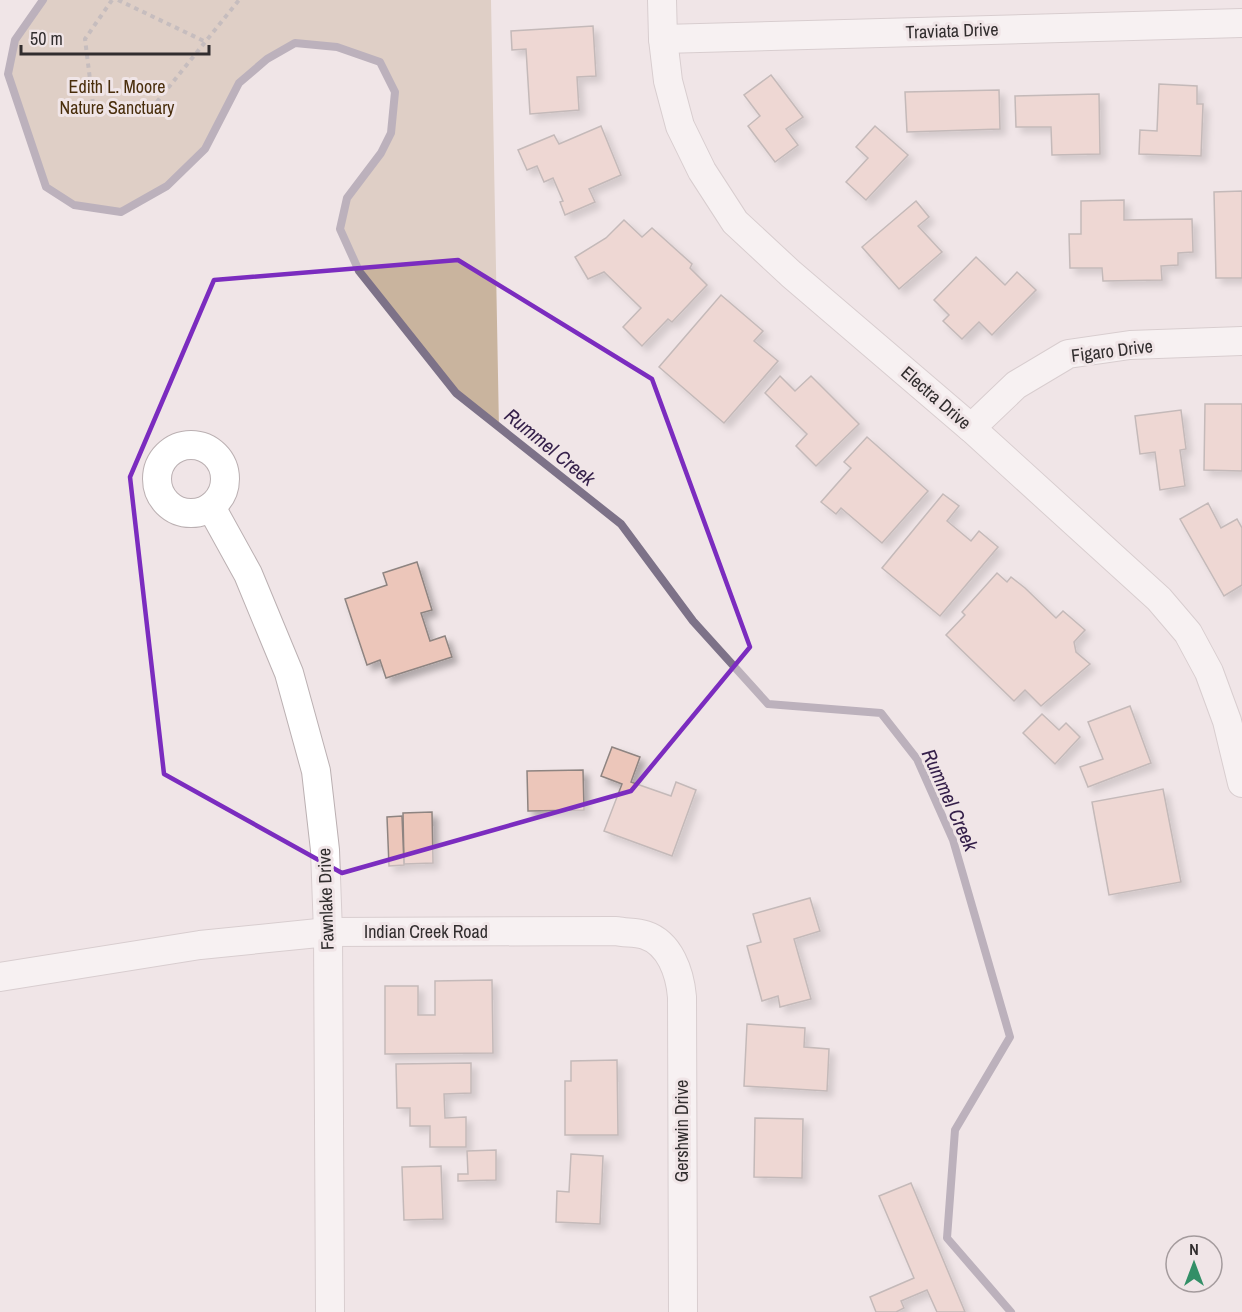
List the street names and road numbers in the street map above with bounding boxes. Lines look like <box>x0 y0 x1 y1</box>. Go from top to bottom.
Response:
street label: Traviata Drive <box>905 16 999 45</box>
street label: Figaro Drive <box>1070 333 1154 368</box>
street label: Electra Drive <box>896 360 977 435</box>
street label: Fawnlake Drive <box>311 848 340 950</box>
street label: Indian Creek Road <box>364 919 488 944</box>
street label: Gershwin Drive <box>669 1080 694 1182</box>

